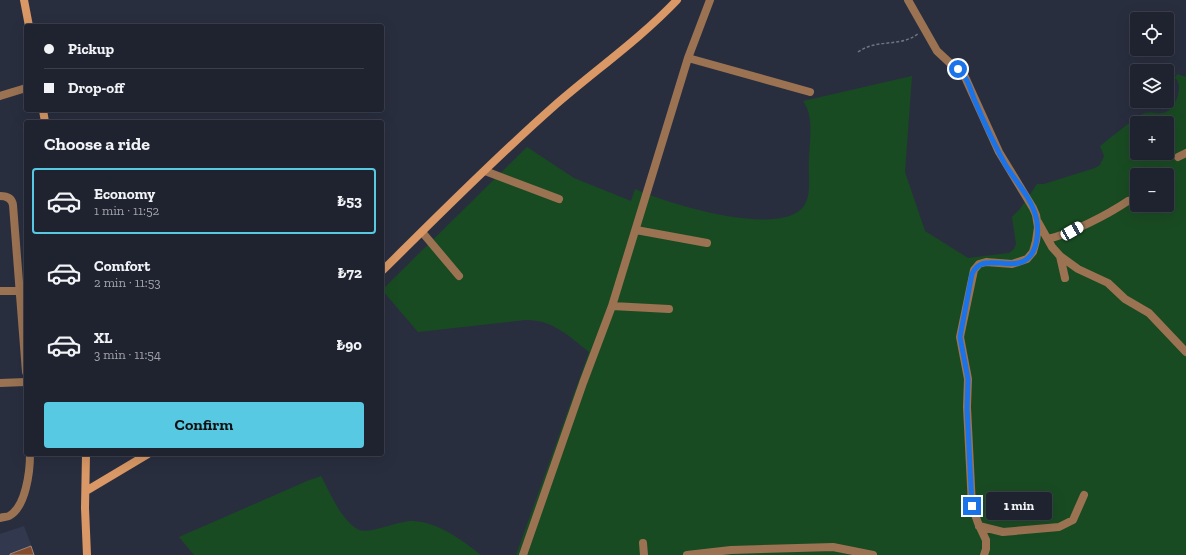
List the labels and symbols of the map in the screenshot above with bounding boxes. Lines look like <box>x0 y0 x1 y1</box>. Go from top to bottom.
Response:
route start <box>949 60 967 78</box>
car <box>1059 220 1085 242</box>
callout: 1 min <box>986 492 1052 520</box>
route end <box>963 497 981 515</box>

